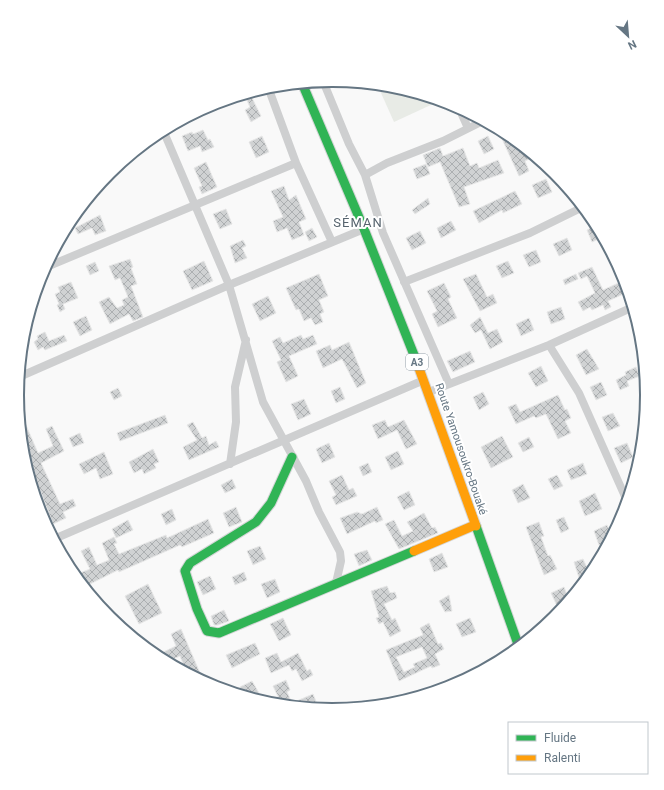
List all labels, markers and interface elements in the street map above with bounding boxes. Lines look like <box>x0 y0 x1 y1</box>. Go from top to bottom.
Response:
north arrow <box>608 16 648 56</box>
text: N <box>626 37 639 52</box>
district label: SÉMAN <box>333 215 383 230</box>
road number: A3 <box>406 354 428 370</box>
street label: Route Yamousoukro-Bouaké <box>432 381 490 517</box>
legend <box>508 722 648 774</box>
text: Fluide <box>544 731 576 745</box>
text: Ralenti <box>544 751 581 765</box>

